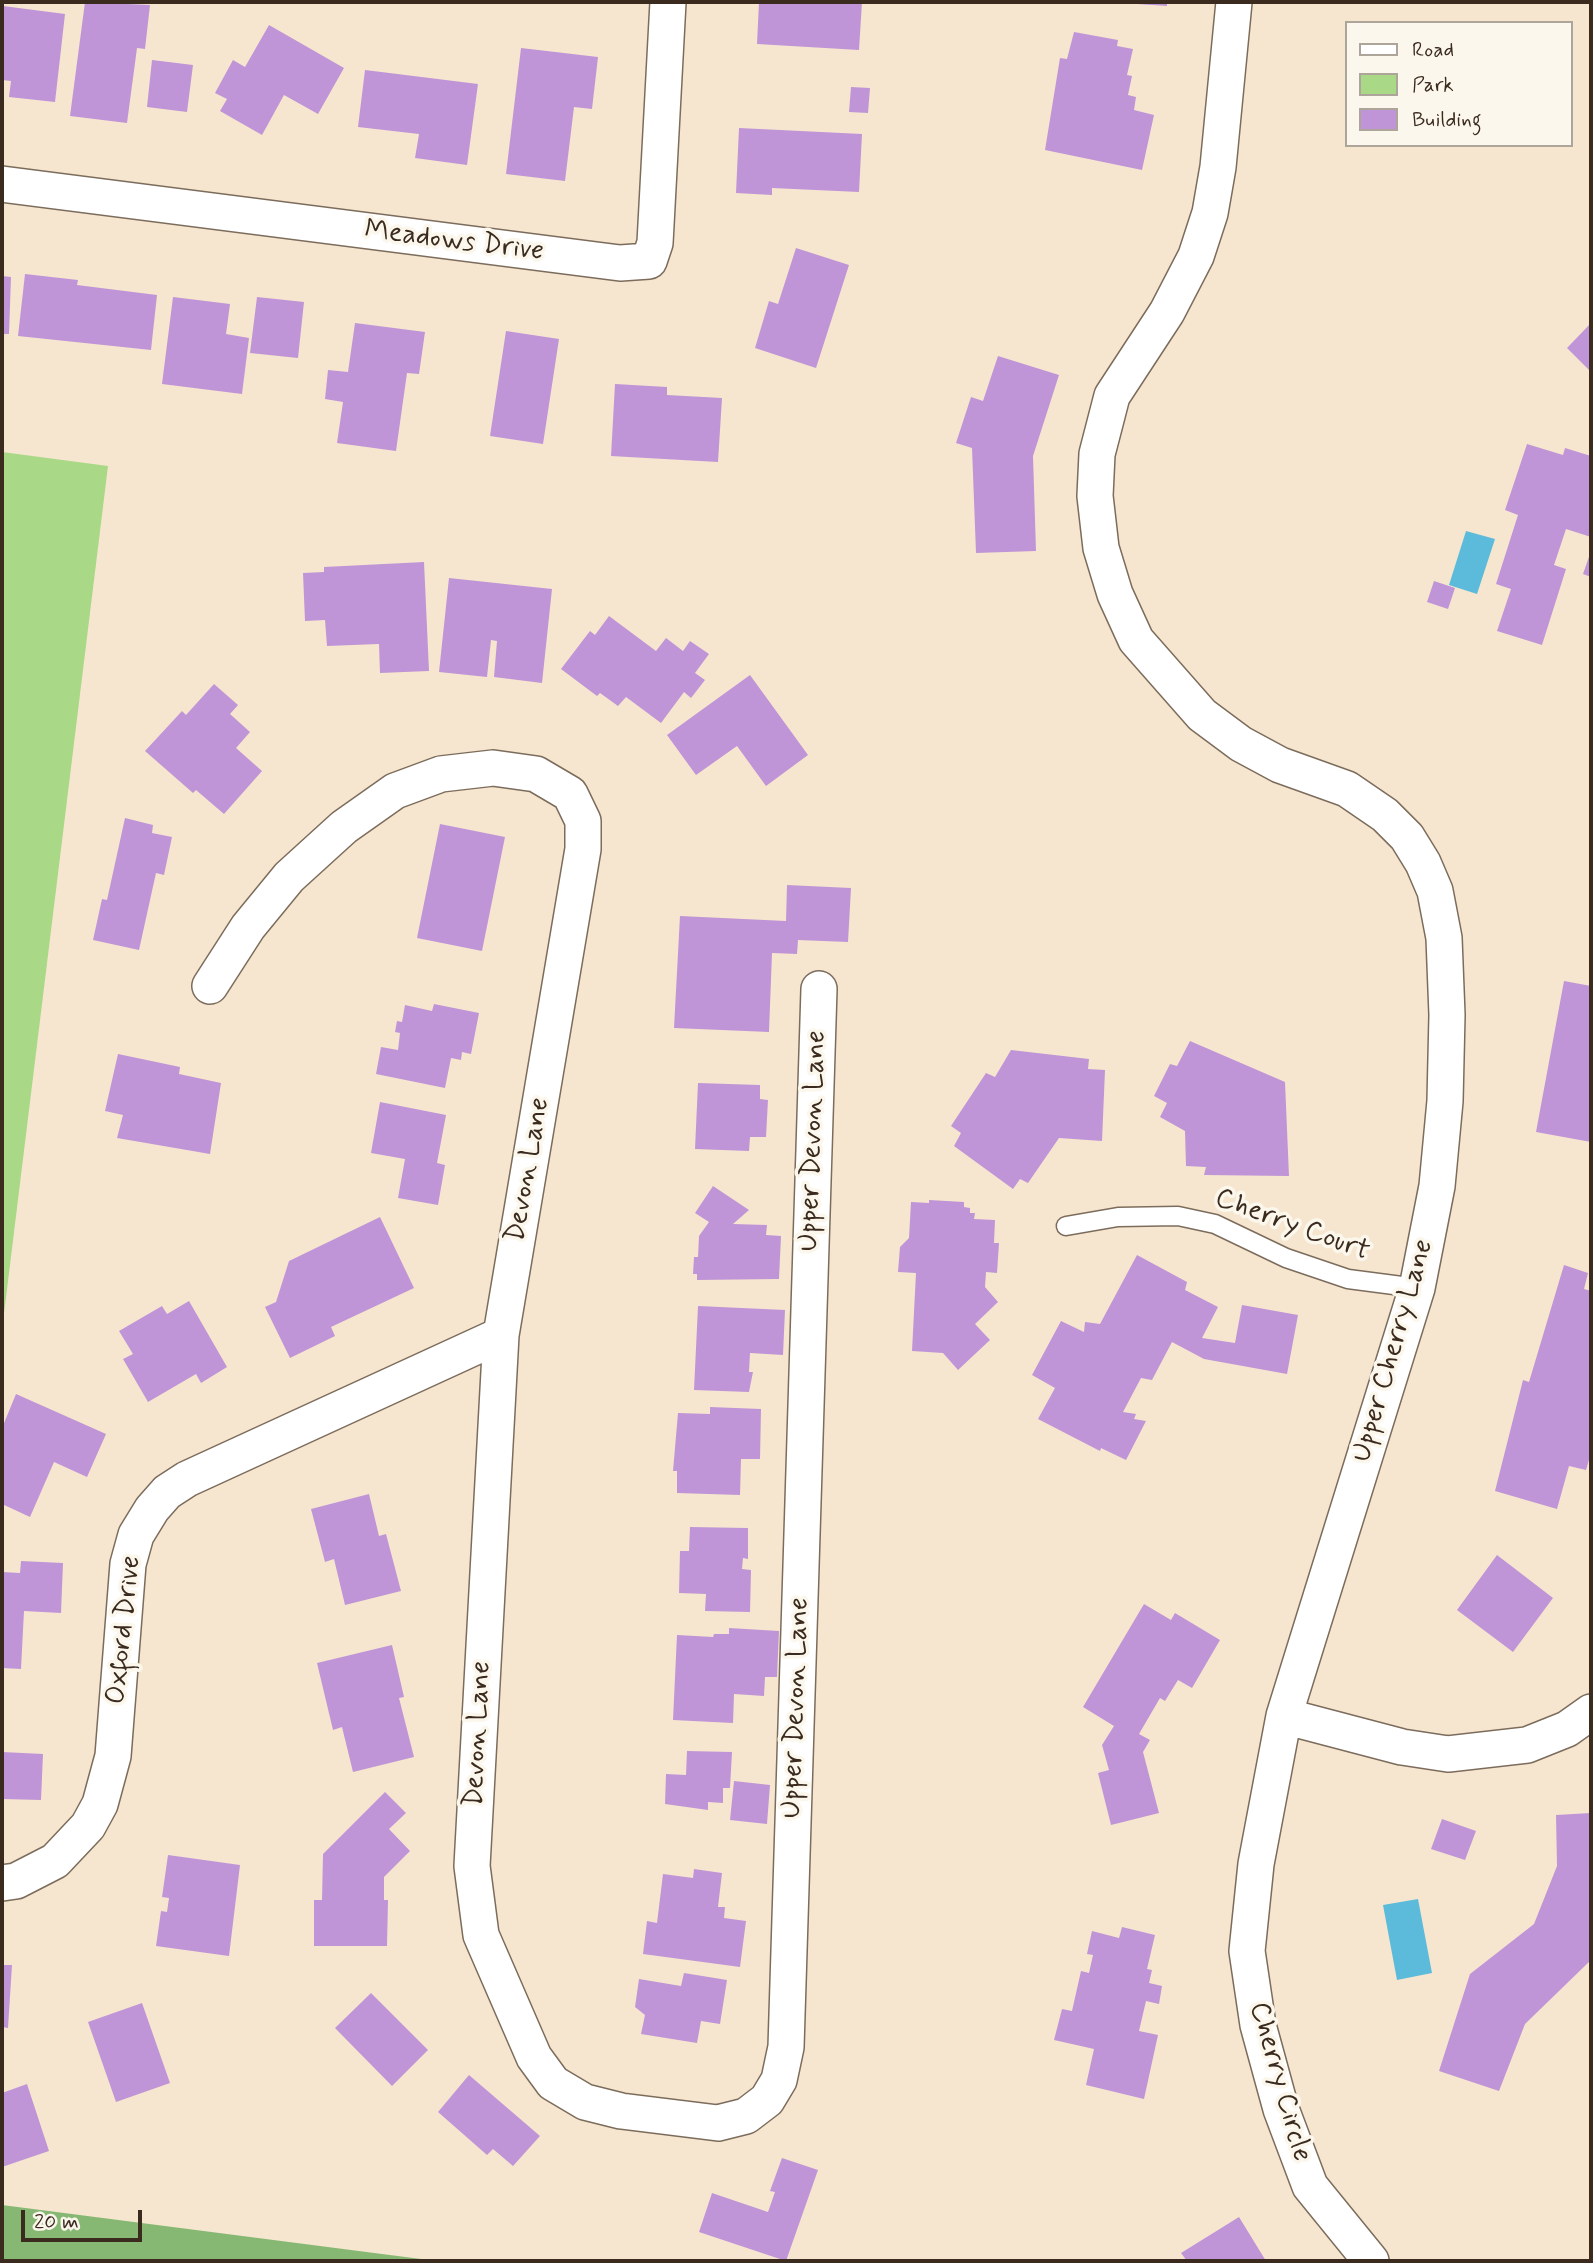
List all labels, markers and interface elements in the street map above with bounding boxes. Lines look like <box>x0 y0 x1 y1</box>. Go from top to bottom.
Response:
legend <box>1344 21 1572 147</box>
text: Road <box>1412 36 1454 64</box>
text: Park <box>1412 71 1454 99</box>
text: Building <box>1412 106 1482 134</box>
street label: Meadows Drive <box>362 214 546 270</box>
street label: Upper Devon Lane <box>793 1030 835 1252</box>
street label: Devon Lane <box>500 1095 558 1245</box>
street label: Cherry Court <box>1210 1182 1374 1270</box>
street label: Upper Cherry Lane <box>1346 1236 1442 1466</box>
street label: Oxford Drive <box>100 1554 150 1706</box>
street label: Upper Devon Lane <box>776 1597 818 1819</box>
street label: Devon Lane <box>458 1660 500 1808</box>
street label: Cherry Circle <box>1240 1998 1318 2166</box>
scale bar <box>24 2196 145 2240</box>
text: 20 m <box>34 2208 79 2236</box>

